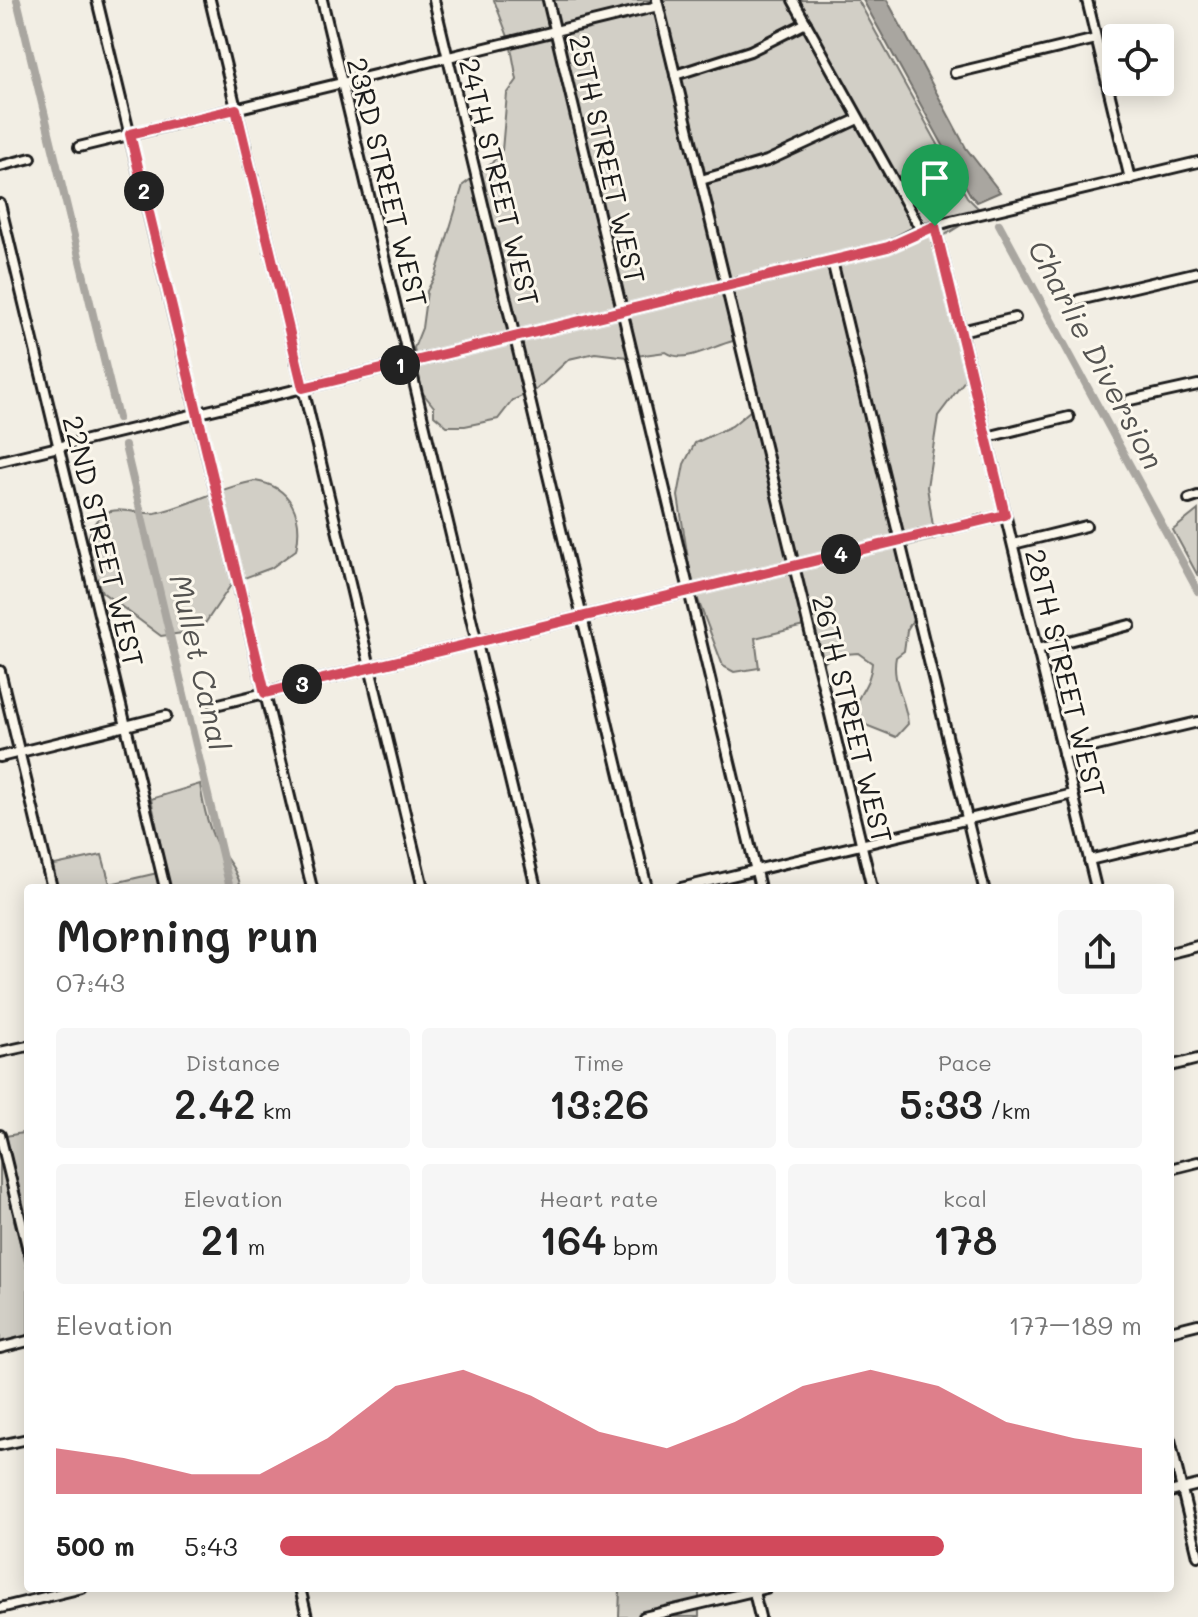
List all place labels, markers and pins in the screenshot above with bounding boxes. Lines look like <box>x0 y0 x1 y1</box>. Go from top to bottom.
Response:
pin <box>901 144 969 226</box>
pin: 2 <box>124 171 164 211</box>
pin: 1 <box>380 345 420 385</box>
pin: 4 <box>821 534 861 574</box>
pin: 3 <box>282 664 322 704</box>

